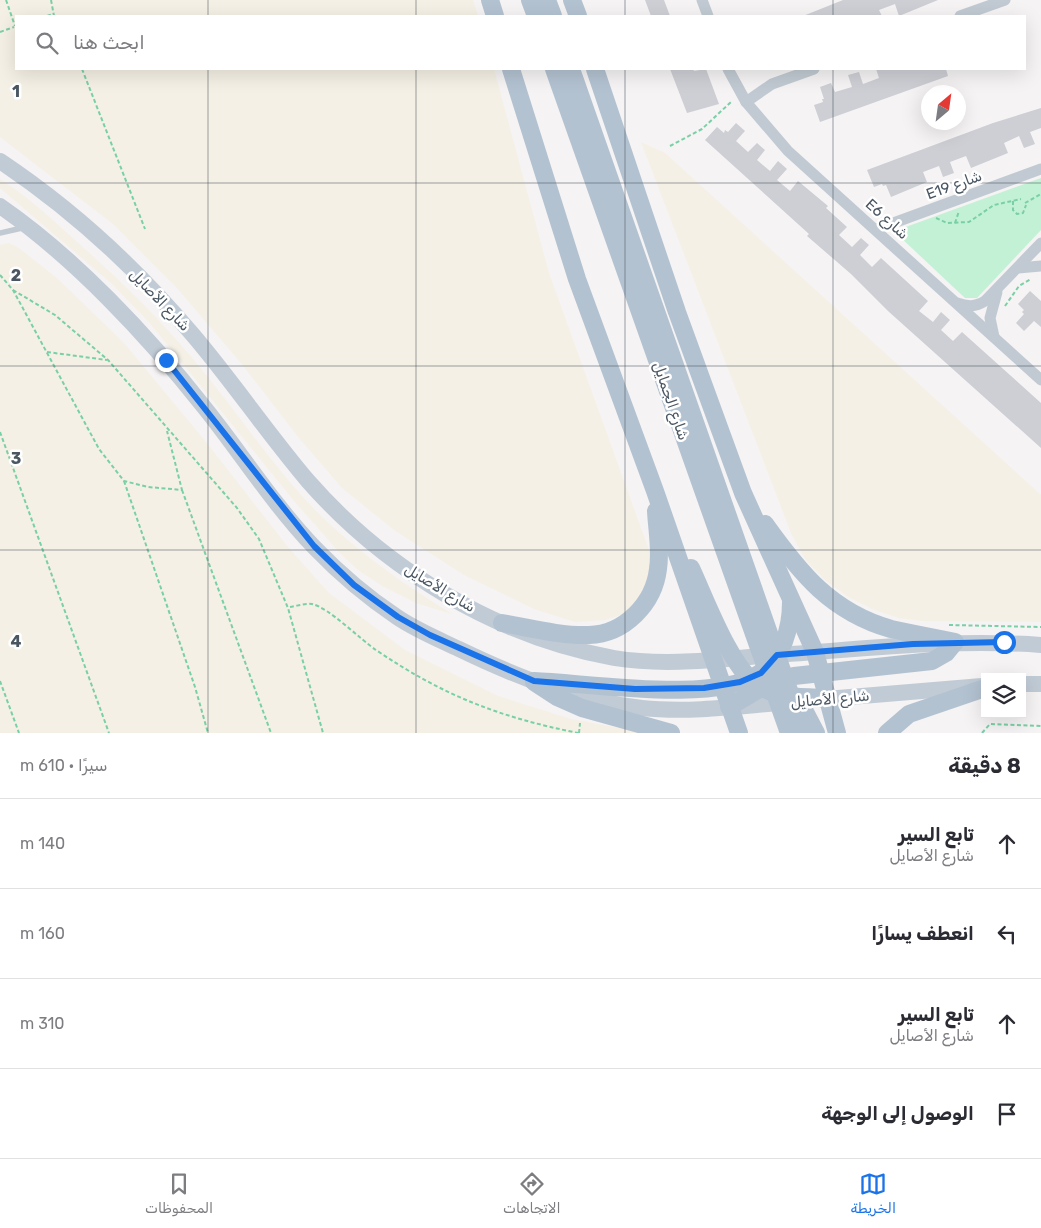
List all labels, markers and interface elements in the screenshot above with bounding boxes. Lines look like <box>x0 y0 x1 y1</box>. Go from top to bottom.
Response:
search box <box>15 15 1026 70</box>
icon: search <box>33 29 61 57</box>
text: ابحث هنا <box>73 31 145 54</box>
text: 1 <box>12 82 20 101</box>
north arrow <box>921 85 966 130</box>
street label: E19 شارع <box>924 167 985 205</box>
street label: E6 شارع <box>860 195 912 244</box>
street label: شارع الأصايل <box>125 265 194 336</box>
text: 2 <box>11 266 21 285</box>
route end <box>155 349 178 372</box>
street label: شارع الجمايل <box>647 360 693 443</box>
text: 3 <box>11 449 21 468</box>
street label: شارع الأصايل <box>400 560 479 618</box>
route start <box>993 631 1016 654</box>
text: 4 <box>11 632 22 651</box>
map controls <box>981 673 1026 718</box>
button: layers <box>981 673 1026 718</box>
street label: شارع الأصايل <box>790 687 870 713</box>
text: 8 دقيقة <box>948 753 1021 778</box>
text: سيرًا · 610 m <box>20 756 108 775</box>
text: تابع السير <box>898 823 974 846</box>
icon: ahead <box>993 830 1021 858</box>
text: 140 m <box>20 834 65 853</box>
text: شارع الأصايل <box>889 846 974 865</box>
icon: left <box>993 920 1021 948</box>
text: انعطف يسارًا <box>871 922 974 945</box>
text: 160 m <box>20 924 65 943</box>
text: تابع السير <box>898 1003 974 1026</box>
icon: ahead <box>993 1010 1021 1038</box>
text: 310 m <box>20 1014 65 1033</box>
text: شارع الأصايل <box>889 1026 974 1045</box>
icon: arrive <box>993 1100 1021 1128</box>
text: الوصول إلى الوجهة <box>821 1102 974 1125</box>
tab: المحفوظات <box>145 1170 213 1217</box>
tab: الاتجاهات <box>503 1170 560 1217</box>
tab: الخريطة <box>850 1170 896 1217</box>

